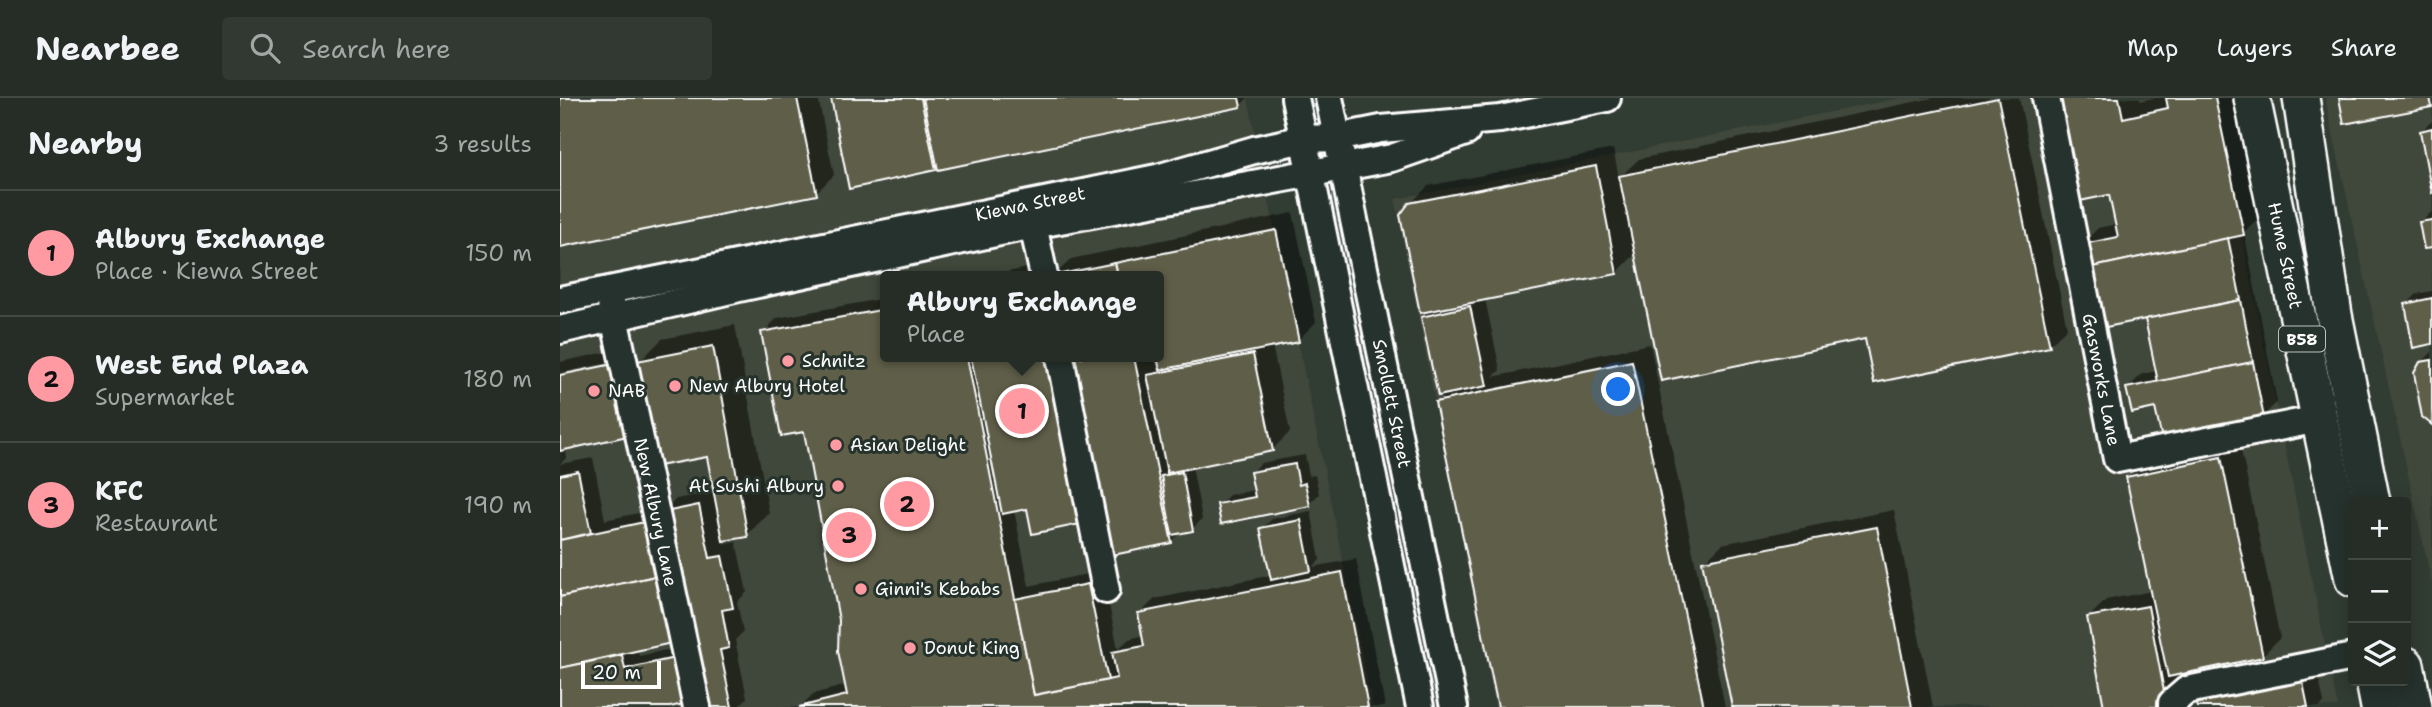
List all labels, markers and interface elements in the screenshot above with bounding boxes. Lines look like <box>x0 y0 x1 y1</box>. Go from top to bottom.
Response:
search box <box>222 17 712 80</box>
text: Nearbee <box>35 26 180 71</box>
icon: search <box>246 29 284 67</box>
text: Search here <box>302 31 451 66</box>
text: Map <box>2127 32 2178 64</box>
text: Layers <box>2216 32 2293 64</box>
text: Share <box>2331 32 2397 64</box>
text: Nearby <box>28 123 143 164</box>
text: 3 results <box>433 129 532 159</box>
street label: Kiewa Street <box>973 181 1088 227</box>
street label: Hume Street <box>2262 200 2308 311</box>
text: Albury Exchange <box>95 221 325 256</box>
text: 1 <box>46 238 56 268</box>
text: 150 m <box>465 238 532 268</box>
text: Place · Kiewa Street <box>95 256 318 286</box>
popup <box>880 271 1164 362</box>
text: Albury Exchange <box>907 284 1137 319</box>
street label: Gasworks Lane <box>2077 311 2126 448</box>
text: Place <box>907 319 965 349</box>
road number: B58 <box>2279 327 2325 352</box>
street label: Smollett Street <box>1367 337 1417 470</box>
text: West End Plaza <box>95 347 308 382</box>
place label: Schnitz <box>802 349 866 373</box>
marker: Schnitz <box>780 353 796 369</box>
text: 2 <box>43 364 59 394</box>
text: 180 m <box>463 364 532 394</box>
your location <box>1601 372 1635 406</box>
place label: New Albury Hotel <box>689 374 845 398</box>
marker: New Albury Hotel <box>667 378 683 394</box>
place label: NAB <box>608 379 645 403</box>
text: Supermarket <box>95 382 235 412</box>
marker: NAB <box>586 383 602 399</box>
pin: 1 <box>999 385 1045 437</box>
place label: Asian Delight <box>850 433 966 457</box>
street label: New Albury Lane <box>628 436 683 589</box>
marker: Asian Delight <box>828 437 844 453</box>
text: KFC <box>95 473 144 508</box>
place label: At Sushi Albury <box>688 474 824 498</box>
marker: At Sushi Albury <box>830 478 846 494</box>
pin: 2 <box>884 478 930 530</box>
text: 3 <box>43 490 59 520</box>
text: 190 m <box>464 490 532 520</box>
map controls <box>2348 497 2411 686</box>
button: + <box>2348 497 2411 560</box>
text: Restaurant <box>95 508 218 538</box>
pin: 3 <box>826 509 872 561</box>
button: − <box>2348 560 2411 623</box>
place label: Ginni's Kebabs <box>875 577 1000 601</box>
marker: Ginni's Kebabs <box>853 581 869 597</box>
button: layers <box>2348 623 2411 686</box>
place label: Donut King <box>924 636 1020 660</box>
marker: Donut King <box>902 640 918 656</box>
scale bar <box>581 658 662 690</box>
text: 20 m <box>592 660 641 685</box>

